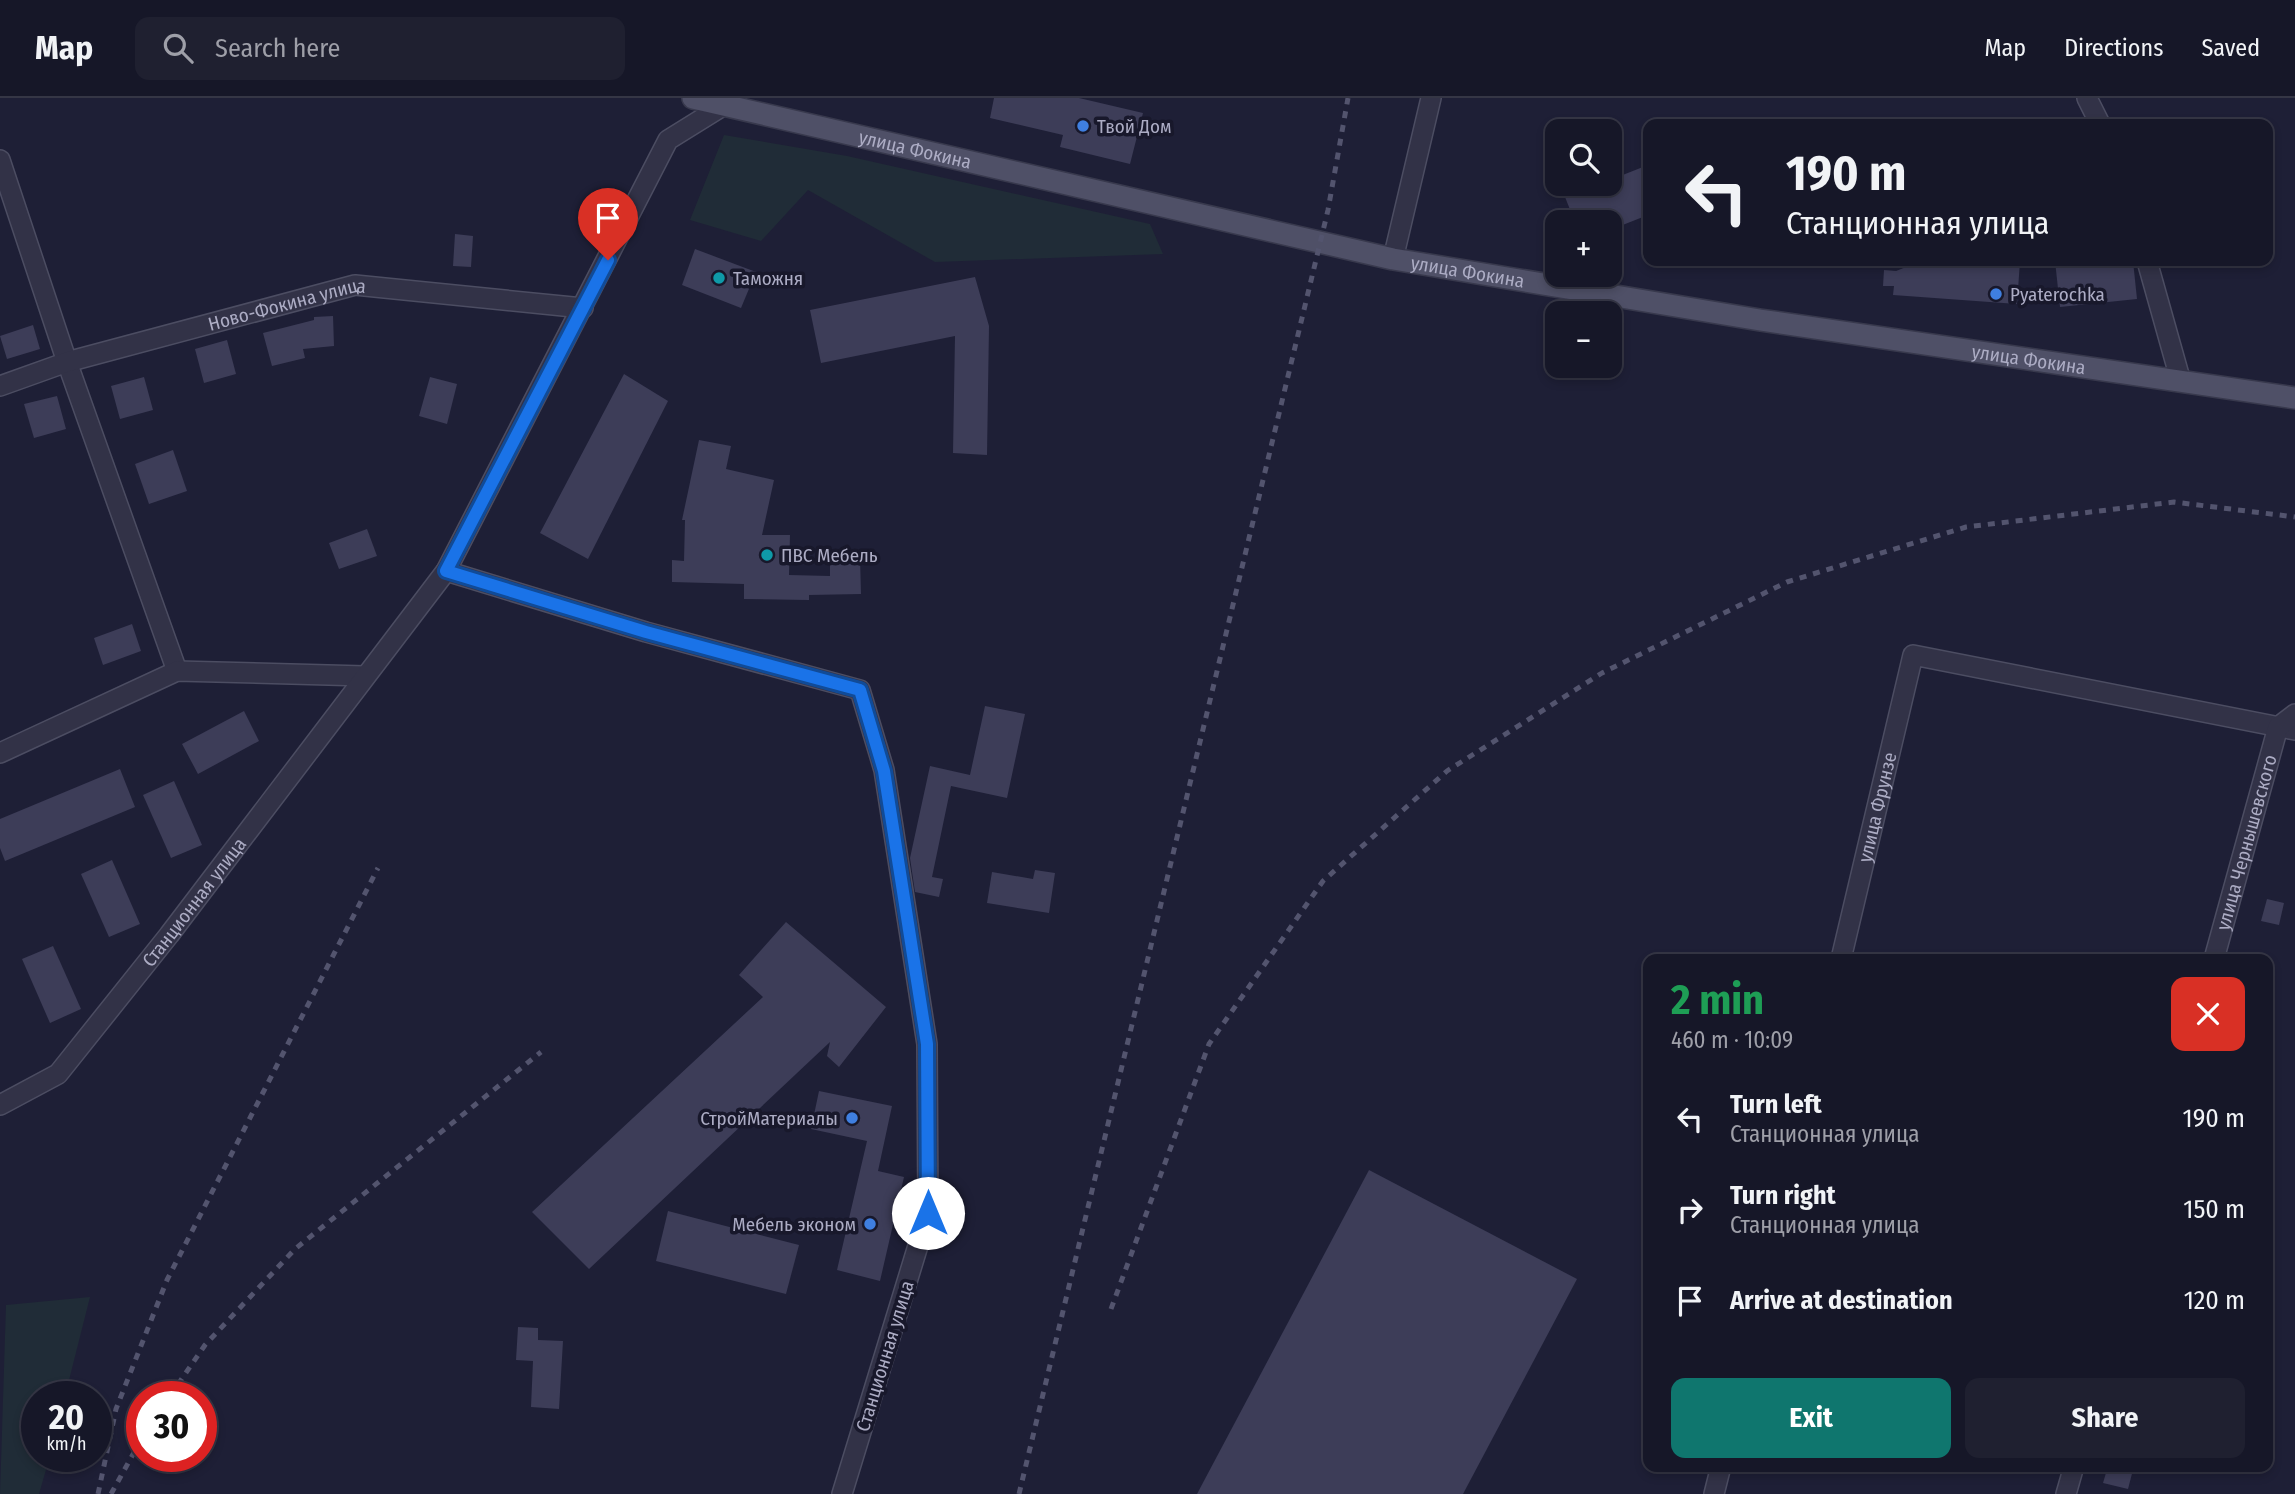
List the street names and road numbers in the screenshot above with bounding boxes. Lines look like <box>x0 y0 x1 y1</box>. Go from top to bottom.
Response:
street label: улица Фокина <box>857 125 974 173</box>
street label: улица Фокина <box>1409 251 1526 292</box>
street label: Ново-Фокина улица <box>206 273 367 335</box>
street label: улица Фокина <box>1970 340 2087 379</box>
street label: улица Фрунзе <box>1853 750 1901 865</box>
street label: улица Чернышевского <box>2211 752 2281 933</box>
street label: Станционная улица <box>137 833 251 971</box>
street label: Станционная улица <box>851 1278 919 1434</box>

